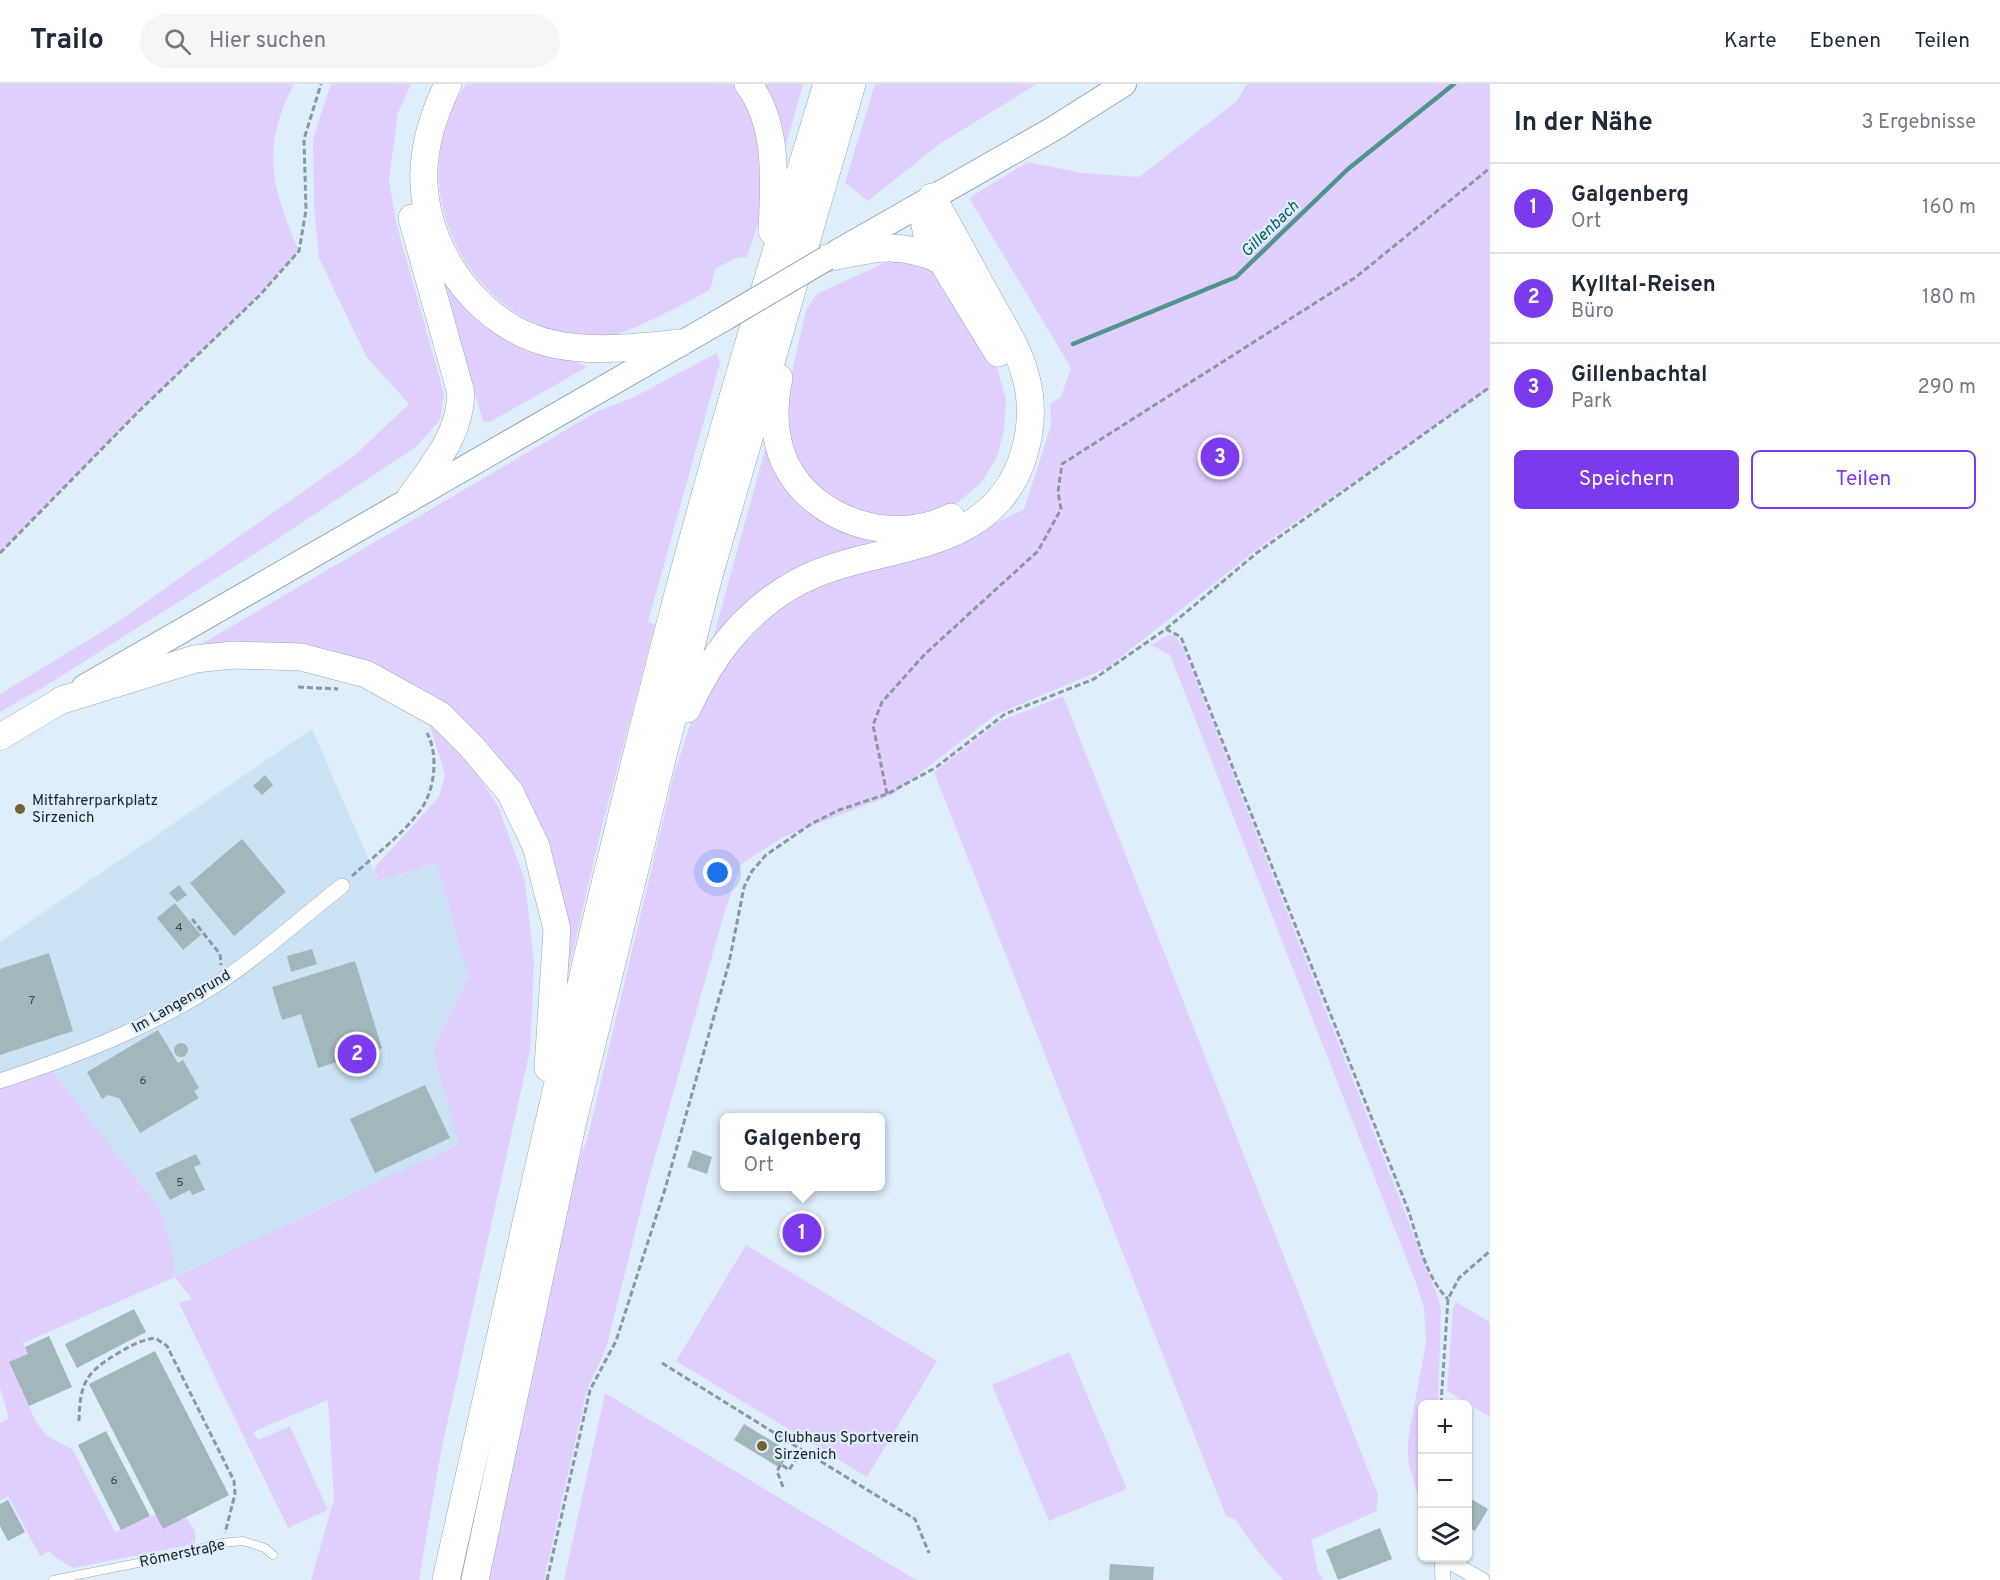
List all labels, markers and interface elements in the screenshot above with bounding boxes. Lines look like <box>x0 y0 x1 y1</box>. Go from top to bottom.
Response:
search box <box>140 14 560 68</box>
text: Trailo <box>30 23 104 59</box>
icon: search <box>161 25 194 58</box>
text: Hier suchen <box>209 28 326 55</box>
text: Karte <box>1724 28 1776 55</box>
text: Ebenen <box>1809 28 1881 55</box>
text: Teilen <box>1914 28 1970 55</box>
text: In der Nähe <box>1514 107 1653 140</box>
text: 3 Ergebnisse <box>1861 110 1976 136</box>
text: Galgenberg <box>1571 182 1689 209</box>
text: 1 <box>1530 195 1538 221</box>
text: 160 m <box>1922 195 1976 221</box>
water label: Gillenbach <box>1237 197 1304 262</box>
text: Ort <box>1571 209 1601 235</box>
text: Kylltal-Reisen <box>1571 272 1716 299</box>
text: 2 <box>1527 285 1540 311</box>
text: 180 m <box>1922 285 1976 311</box>
text: Büro <box>1571 299 1614 325</box>
text: Gillenbachtal <box>1571 362 1707 389</box>
text: 3 <box>1528 375 1540 401</box>
text: 290 m <box>1918 375 1976 401</box>
text: Park <box>1571 389 1612 415</box>
pin: 3 <box>1200 434 1240 479</box>
button: Speichern <box>1514 450 1739 509</box>
button: Teilen <box>1751 450 1976 509</box>
place label: Mitfahrerparkplatz Sirzenich <box>32 792 158 828</box>
marker: Mitfahrerparkplatz Sirzenich <box>13 802 27 816</box>
your location <box>703 858 732 887</box>
house number: 4 <box>175 920 183 936</box>
street label: Im Langengrund <box>129 966 234 1038</box>
house number: 7 <box>29 993 35 1009</box>
pin: 2 <box>338 1032 376 1076</box>
house number: 6 <box>139 1073 147 1089</box>
popup <box>720 1113 885 1191</box>
text: Galgenberg <box>744 1126 861 1153</box>
text: Ort <box>744 1153 774 1179</box>
house number: 5 <box>176 1175 184 1191</box>
pin: 1 <box>782 1210 822 1256</box>
map controls <box>1418 1400 1472 1562</box>
button: + <box>1418 1400 1472 1454</box>
place label: Clubhaus Sportverein Sirzenich <box>774 1429 919 1465</box>
marker: Clubhaus Sportverein Sirzenich <box>755 1439 769 1453</box>
button: − <box>1418 1454 1472 1508</box>
house number: 6 <box>110 1473 118 1489</box>
button: layers <box>1418 1508 1472 1562</box>
street label: Römerstraße <box>138 1536 227 1573</box>

